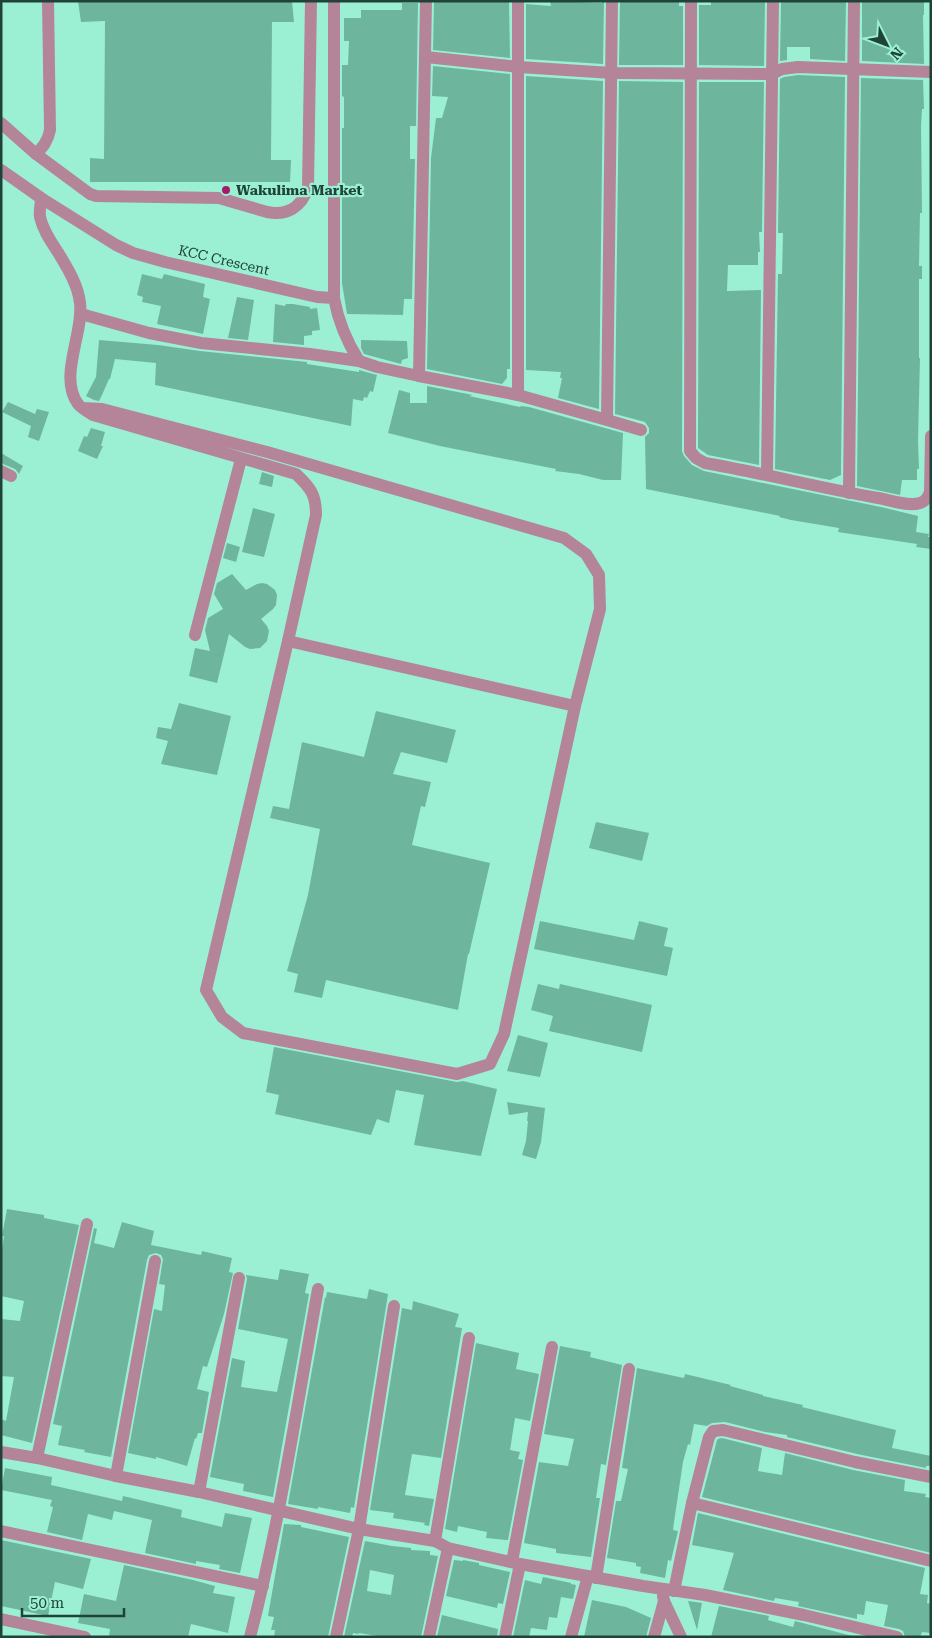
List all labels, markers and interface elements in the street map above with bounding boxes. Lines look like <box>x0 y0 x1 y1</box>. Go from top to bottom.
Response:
north arrow <box>862 20 912 70</box>
text: N <box>887 44 906 63</box>
place label: Wakulima Market <box>236 182 362 198</box>
marker: Wakulima Market <box>220 184 232 196</box>
street label: KCC Crescent <box>177 242 271 278</box>
scale bar <box>22 1586 125 1618</box>
text: 50 m <box>30 1594 65 1612</box>

